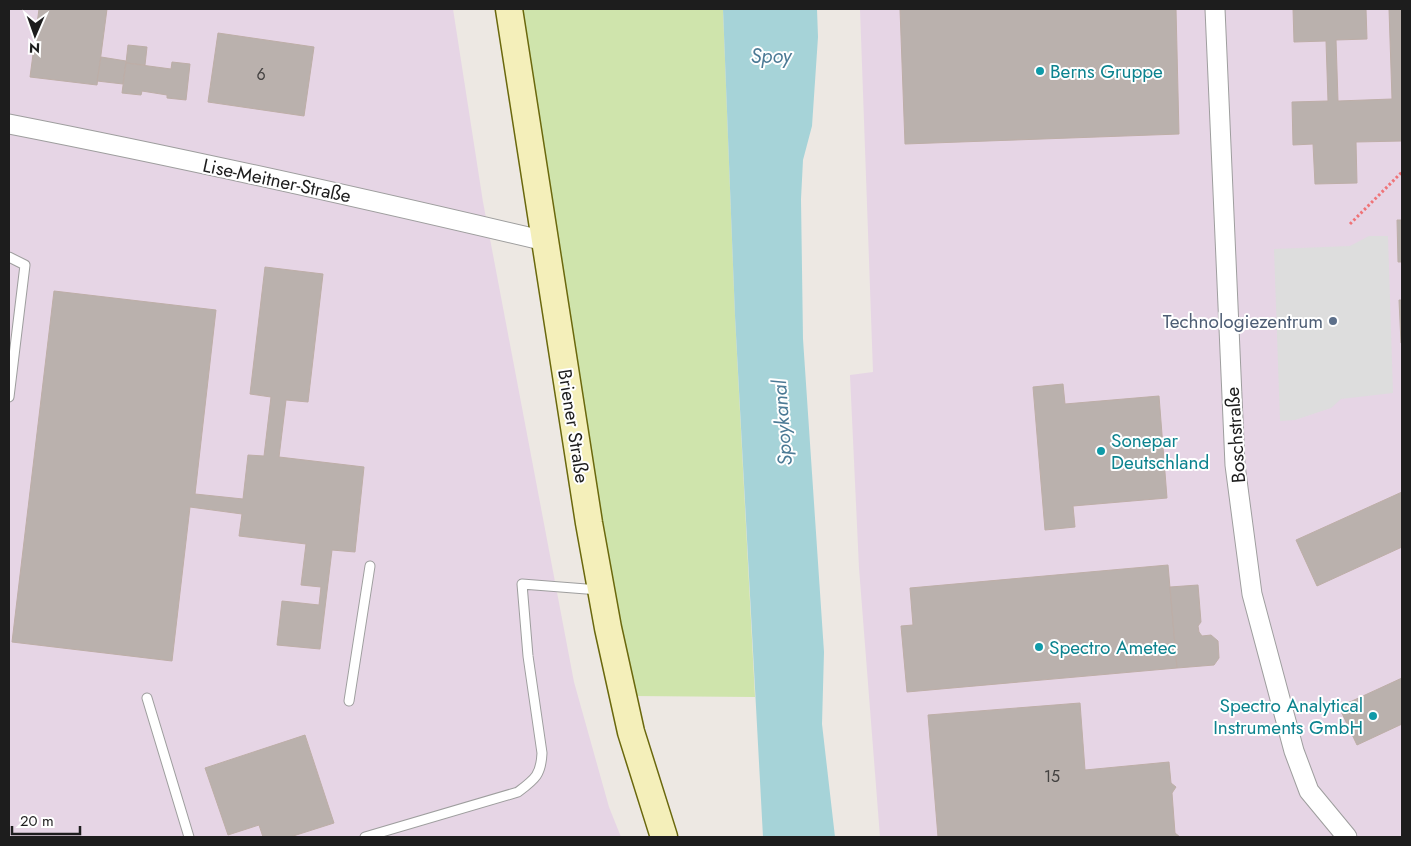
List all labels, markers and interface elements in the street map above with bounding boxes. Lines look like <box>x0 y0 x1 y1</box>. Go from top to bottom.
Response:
north arrow <box>10 10 60 60</box>
text: N <box>29 38 40 58</box>
water label: Spoy <box>751 42 793 71</box>
place label: Berns Gruppe <box>1050 58 1163 85</box>
house number: 6 <box>256 63 266 86</box>
marker: Berns Gruppe <box>1034 65 1046 77</box>
street label: Lise-Meitner-Straße <box>200 152 354 209</box>
place label: Technologiezentrum <box>1163 308 1323 335</box>
marker: Technologiezentrum <box>1327 315 1339 327</box>
street label: Briener Straße <box>551 367 596 485</box>
water label: Spoykanal <box>765 378 800 467</box>
street label: Boschstraße <box>1219 386 1252 484</box>
place label: Sonepar Deutschland <box>1111 427 1209 476</box>
marker: Sonepar Deutschland <box>1095 445 1107 457</box>
place label: Spectro Ametec <box>1049 634 1177 661</box>
marker: Spectro Ametec <box>1033 641 1045 653</box>
place label: Spectro Analytical Instruments GmbH <box>1213 692 1363 741</box>
marker: Spectro Analytical Instruments GmbH <box>1367 710 1379 722</box>
house number: 15 <box>1044 765 1060 788</box>
scale bar <box>12 804 80 836</box>
text: 20 m <box>20 810 54 832</box>

